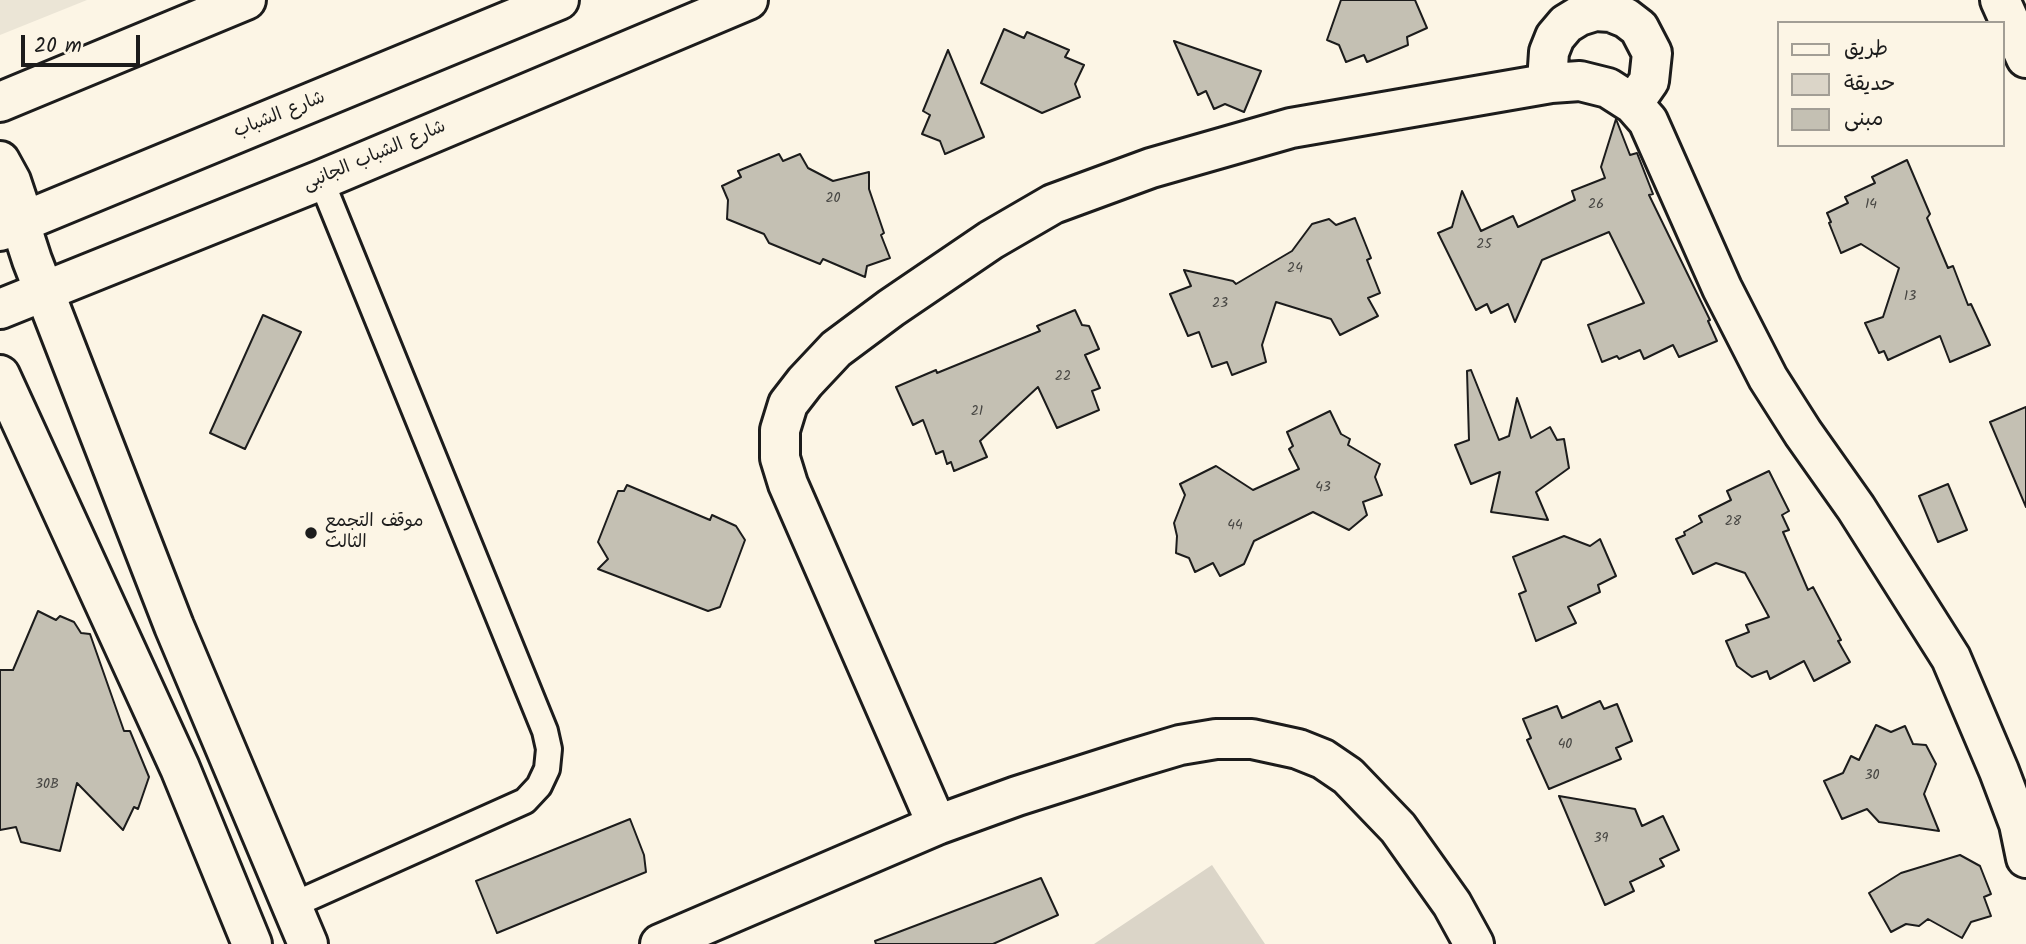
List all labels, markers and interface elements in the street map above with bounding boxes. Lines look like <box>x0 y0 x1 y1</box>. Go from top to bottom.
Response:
scale bar <box>24 21 144 65</box>
legend <box>1778 21 2005 147</box>
text: 20 m <box>34 30 82 63</box>
text: طريق <box>1844 33 1888 66</box>
text: حديقة <box>1844 68 1895 101</box>
street label: شارع الشباب <box>231 88 329 144</box>
text: مبنى <box>1844 103 1883 136</box>
street label: شارع الشباب الجانبى <box>300 117 450 197</box>
house number: 20 <box>825 192 841 208</box>
house number: 26 <box>1588 198 1604 214</box>
house number: 14 <box>1865 198 1877 214</box>
house number: 25 <box>1476 238 1492 254</box>
house number: 24 <box>1287 262 1303 278</box>
house number: 13 <box>1904 290 1916 306</box>
house number: 23 <box>1212 297 1228 313</box>
house number: 22 <box>1055 370 1071 386</box>
house number: 21 <box>971 405 983 421</box>
house number: 43 <box>1315 481 1331 497</box>
place label: موقف التجمع الثالث <box>325 512 423 554</box>
house number: 28 <box>1725 515 1741 531</box>
house number: 44 <box>1227 519 1243 535</box>
marker: موقف التجمع الثالث <box>303 525 319 541</box>
house number: 40 <box>1558 738 1572 754</box>
house number: 30 <box>1865 769 1879 785</box>
house number: 30B <box>35 778 59 794</box>
house number: 39 <box>1594 832 1608 848</box>

